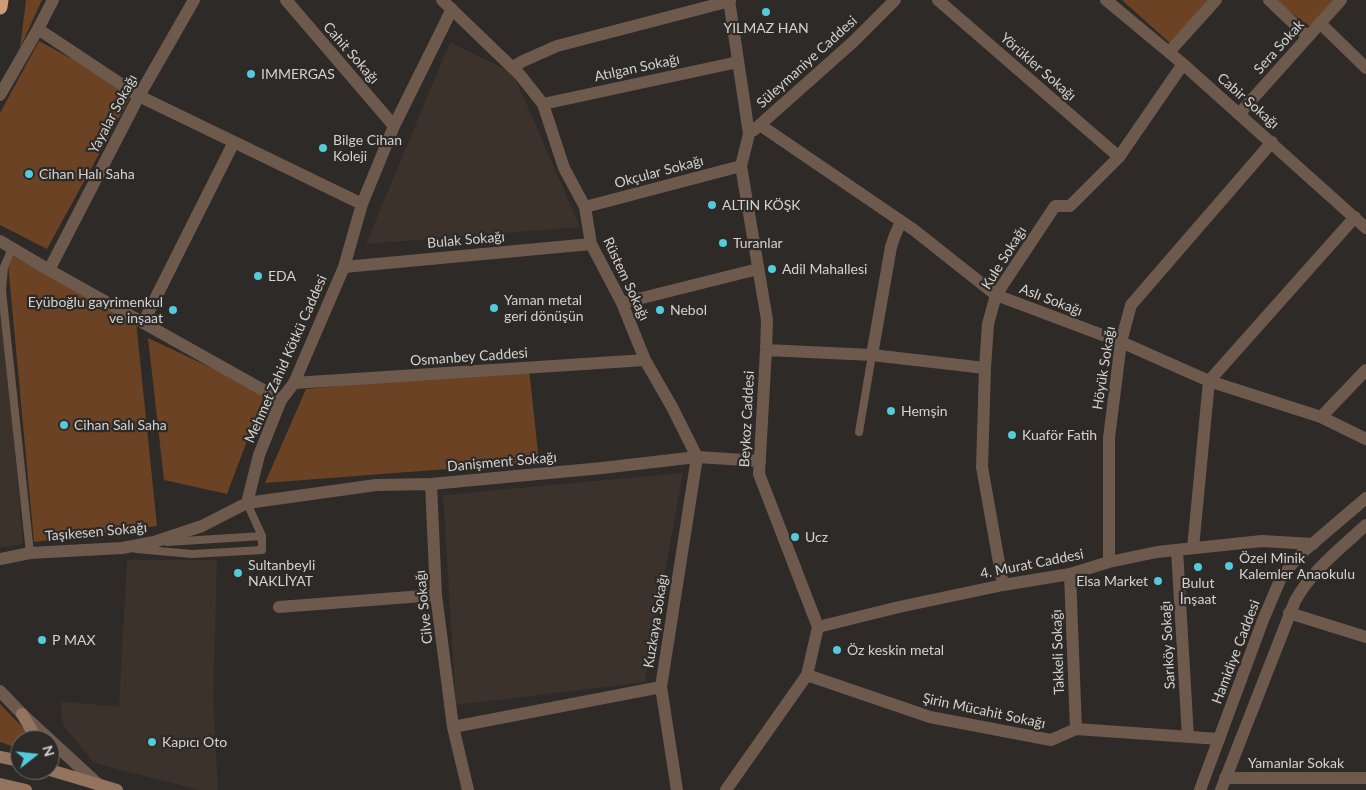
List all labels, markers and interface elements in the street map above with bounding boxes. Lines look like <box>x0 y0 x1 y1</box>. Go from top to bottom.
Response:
marker: YILMAZ HAN <box>760 6 772 18</box>
street label: Süleymaniye Caddesi <box>753 12 861 112</box>
street label: Sera Sokak <box>1250 16 1308 78</box>
street label: Cahit Sokağı <box>320 19 382 87</box>
place label: YILMAZ HAN <box>723 20 809 36</box>
street label: Yörükler Sokağı <box>997 30 1079 104</box>
street label: Atılgan Sokağı <box>593 51 681 85</box>
place label: IMMERGAS <box>261 66 335 82</box>
marker: IMMERGAS <box>245 68 257 80</box>
street label: Cabir Sokağı <box>1214 70 1282 132</box>
street label: Yayalar Sokağı <box>85 72 141 156</box>
place label: Bilge Cihan Koleji <box>333 132 402 164</box>
marker: Bilge Cihan Koleji <box>317 142 329 154</box>
street label: Okçular Sokağı <box>613 152 705 192</box>
place label: Cihan Halı Saha <box>39 166 135 182</box>
marker: Cihan Halı Saha <box>23 168 35 180</box>
place label: ALTIN KÖŞK <box>722 197 801 213</box>
marker: ALTIN KÖŞK <box>706 199 718 211</box>
street label: Kule Sokağı <box>978 223 1030 293</box>
street label: Bulak Sokağı <box>426 228 506 252</box>
street label: Rüstem Sokağı <box>599 235 653 323</box>
place label: Turanlar <box>733 235 783 251</box>
marker: Turanlar <box>717 237 729 249</box>
place label: Adil Mahallesi <box>782 261 867 277</box>
marker: Adil Mahallesi <box>766 263 778 275</box>
place label: EDA <box>268 268 296 284</box>
marker: EDA <box>252 270 264 282</box>
street label: Mehmet Zahid Kötkü Caddesi <box>241 272 331 446</box>
street label: Aslı Sokağı <box>1017 280 1085 320</box>
place label: Yaman metal geri dönüşün <box>504 292 584 324</box>
place label: Eyüboğlu gayrimenkul ve inşaat <box>28 294 163 326</box>
marker: Yaman metal geri dönüşün <box>488 302 500 314</box>
place label: Nebol <box>670 302 707 318</box>
marker: Eyüboğlu gayrimenkul ve inşaat <box>167 304 179 316</box>
marker: Nebol <box>654 304 666 316</box>
street label: Höyük Sokağı <box>1089 325 1119 411</box>
street label: Osmanbey Caddesi <box>410 345 528 369</box>
street label: Beykoz Caddesi <box>736 370 758 468</box>
place label: Hemşin <box>901 403 948 419</box>
marker: Hemşin <box>885 405 897 417</box>
place label: Cihan Salı Saha <box>74 417 167 433</box>
marker: Cihan Salı Saha <box>58 419 70 431</box>
place label: Kuaför Fatih <box>1022 427 1097 443</box>
marker: Kuaför Fatih <box>1006 429 1018 441</box>
street label: Danişment Sokağı <box>446 449 558 475</box>
street label: Taşıkesen Sokağı <box>44 519 148 545</box>
place label: Ucz <box>805 529 828 545</box>
marker: Ucz <box>789 531 801 543</box>
street label: 4. Murat Caddesi <box>979 546 1085 582</box>
place label: Özel Minik Kalemler Anaokulu <box>1239 550 1355 582</box>
place label: Sultanbeyli NAKLİYAT <box>248 557 315 590</box>
marker: Özel Minik Kalemler Anaokulu <box>1223 560 1235 572</box>
marker: Bulut İnşaat <box>1192 561 1204 573</box>
marker: Sultanbeyli NAKLİYAT <box>232 567 244 579</box>
street label: Cilve Sokağı <box>412 569 436 645</box>
street label: Kuzkaya Sokağı <box>640 573 672 669</box>
place label: Elsa Market <box>1076 573 1148 589</box>
marker: Elsa Market <box>1152 575 1164 587</box>
place label: Bulut İnşaat <box>1180 575 1216 608</box>
street label: Hamidiye Caddesi <box>1208 597 1264 707</box>
street label: Sarıköy Sokağı <box>1157 600 1179 690</box>
street label: Takkeli Sokağı <box>1048 609 1068 695</box>
place label: P MAX <box>52 632 96 648</box>
marker: P MAX <box>36 634 48 646</box>
place label: Öz keskin metal <box>847 642 944 658</box>
marker: Öz keskin metal <box>831 644 843 656</box>
street label: Şirin Mücahit Sokağı <box>921 690 1047 732</box>
north arrow <box>10 730 60 780</box>
place label: Kapıcı Oto <box>162 734 227 750</box>
marker: Kapıcı Oto <box>146 736 158 748</box>
text: N <box>39 743 59 759</box>
street label: Yamanlar Sokak <box>1248 755 1344 771</box>

